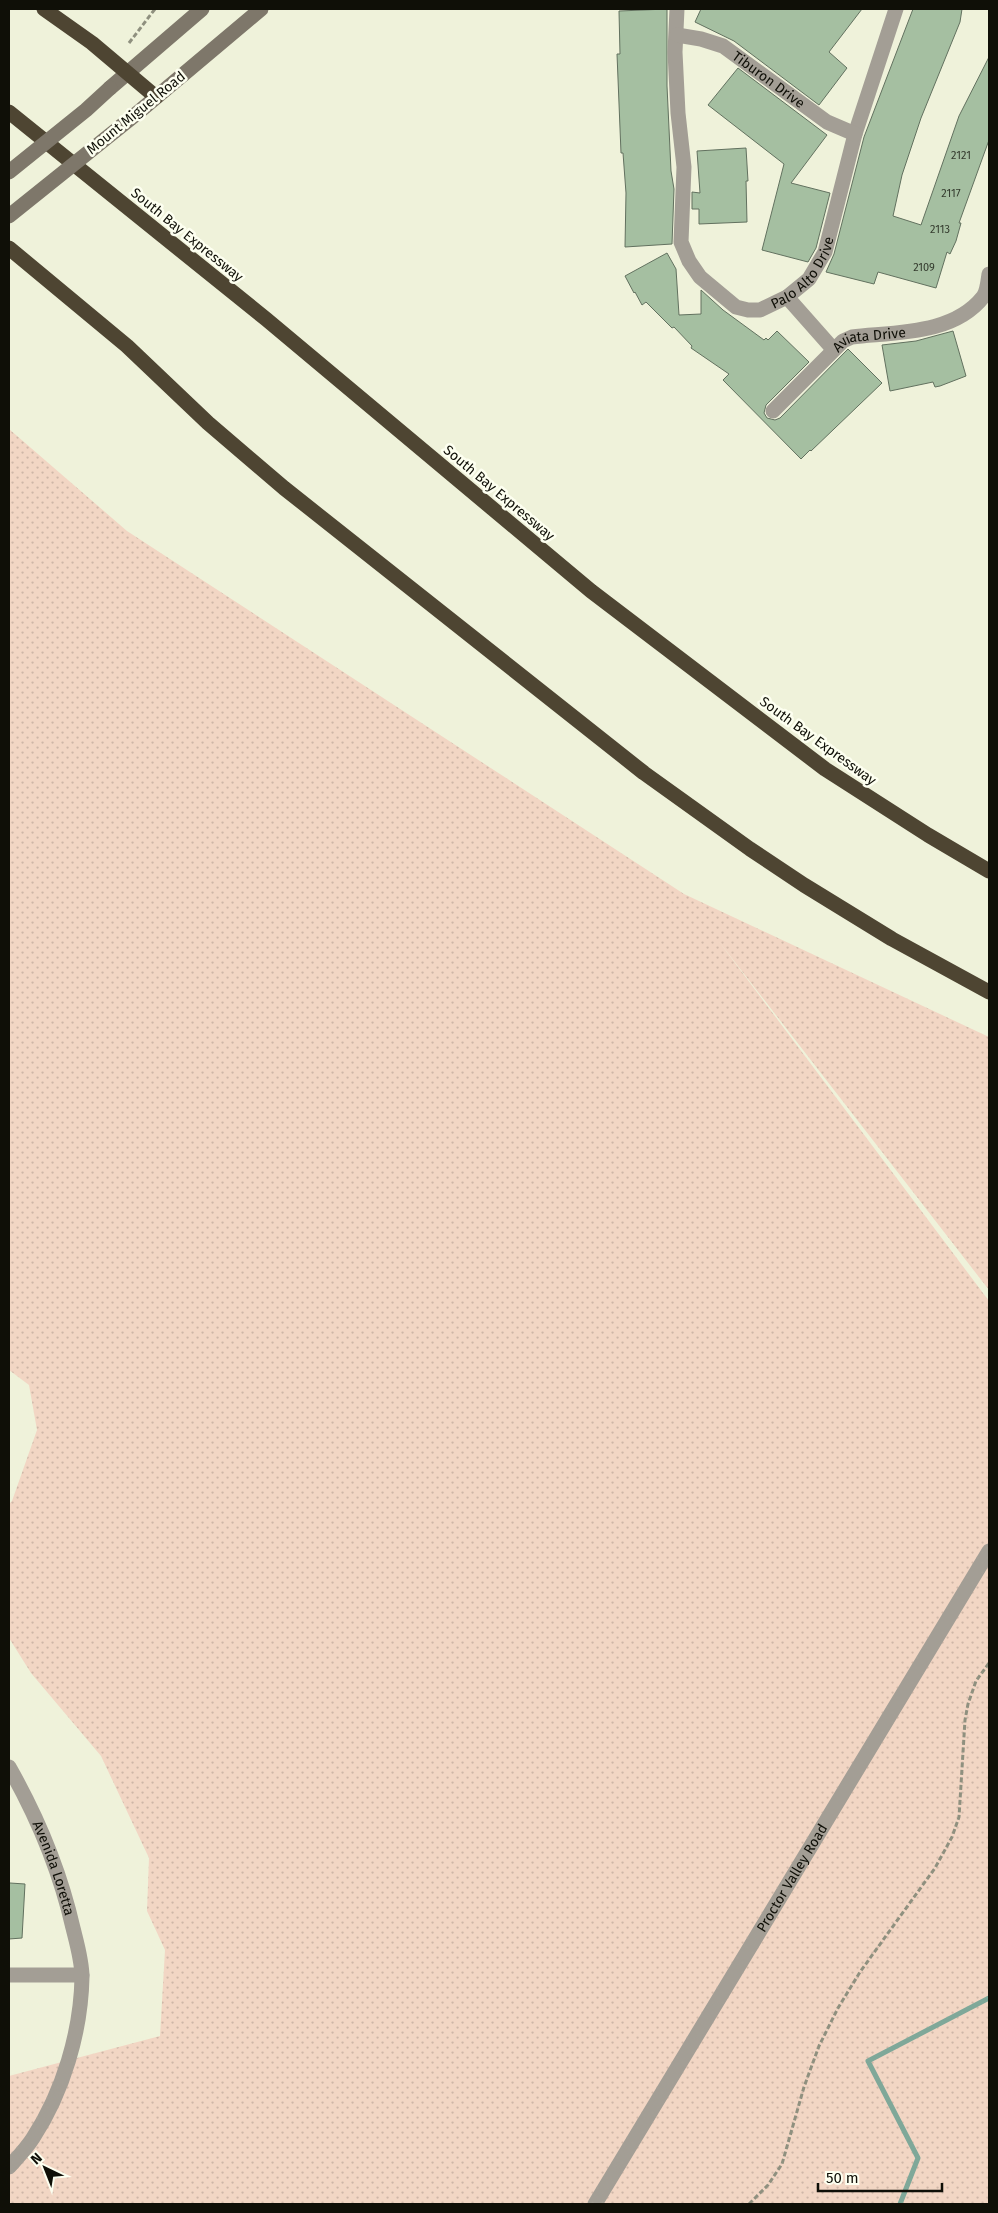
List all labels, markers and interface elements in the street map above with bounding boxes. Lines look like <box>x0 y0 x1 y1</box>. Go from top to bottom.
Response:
street label: Tiburon Drive <box>729 47 808 112</box>
street label: Mount Miguel Road <box>83 68 189 158</box>
house number: 2121 <box>951 149 971 162</box>
street label: South Bay Expressway <box>127 184 247 286</box>
house number: 2117 <box>941 187 961 200</box>
house number: 2113 <box>930 223 950 236</box>
street label: Palo Alto Drive <box>768 235 837 312</box>
house number: 2109 <box>913 261 935 274</box>
street label: Aviata Drive <box>829 324 907 355</box>
street label: South Bay Expressway <box>440 442 558 544</box>
street label: South Bay Expressway <box>757 693 880 789</box>
street label: Avenida Loretta <box>29 1818 78 1917</box>
street label: Proctor Valley Road <box>753 1821 831 1935</box>
north arrow <box>20 2143 70 2193</box>
text: N <box>27 2149 46 2168</box>
scale bar <box>818 2160 942 2192</box>
text: 50 m <box>826 2169 859 2187</box>

